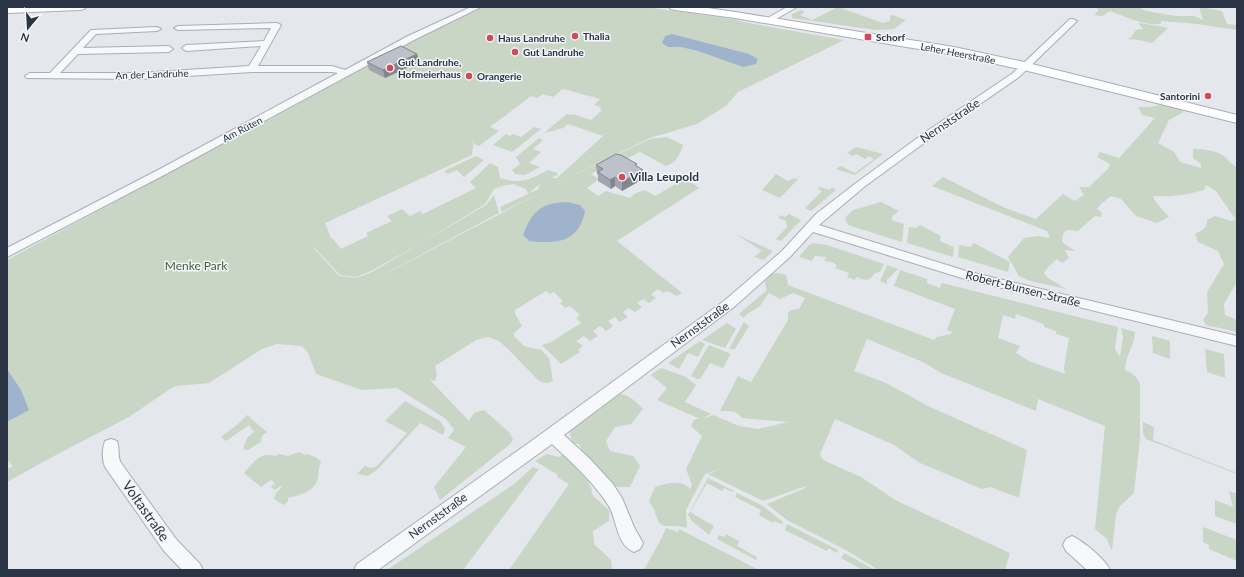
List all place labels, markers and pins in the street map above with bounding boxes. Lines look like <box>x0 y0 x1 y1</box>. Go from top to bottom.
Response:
place label: Thalia <box>583 30 610 42</box>
marker: Thalia <box>570 31 580 41</box>
place label: Schorf <box>876 31 905 43</box>
place label: Haus Landruhe <box>498 32 566 44</box>
marker: Schorf <box>863 32 873 42</box>
marker: Haus Landruhe <box>485 33 495 43</box>
place label: Gut Landruhe <box>523 46 585 58</box>
marker: Gut Landruhe <box>510 47 520 57</box>
place label: Gut Landruhe, Hofmeierhaus <box>398 56 461 80</box>
marker: Gut Landruhe, Hofmeierhaus <box>385 63 395 73</box>
place label: Orangerie <box>477 70 522 82</box>
marker: Orangerie <box>464 71 474 81</box>
place label: Santorini <box>1160 90 1200 102</box>
marker: Santorini <box>1203 91 1213 101</box>
place label: Villa Leupold <box>629 169 699 184</box>
marker: Villa Leupold <box>617 172 627 182</box>

